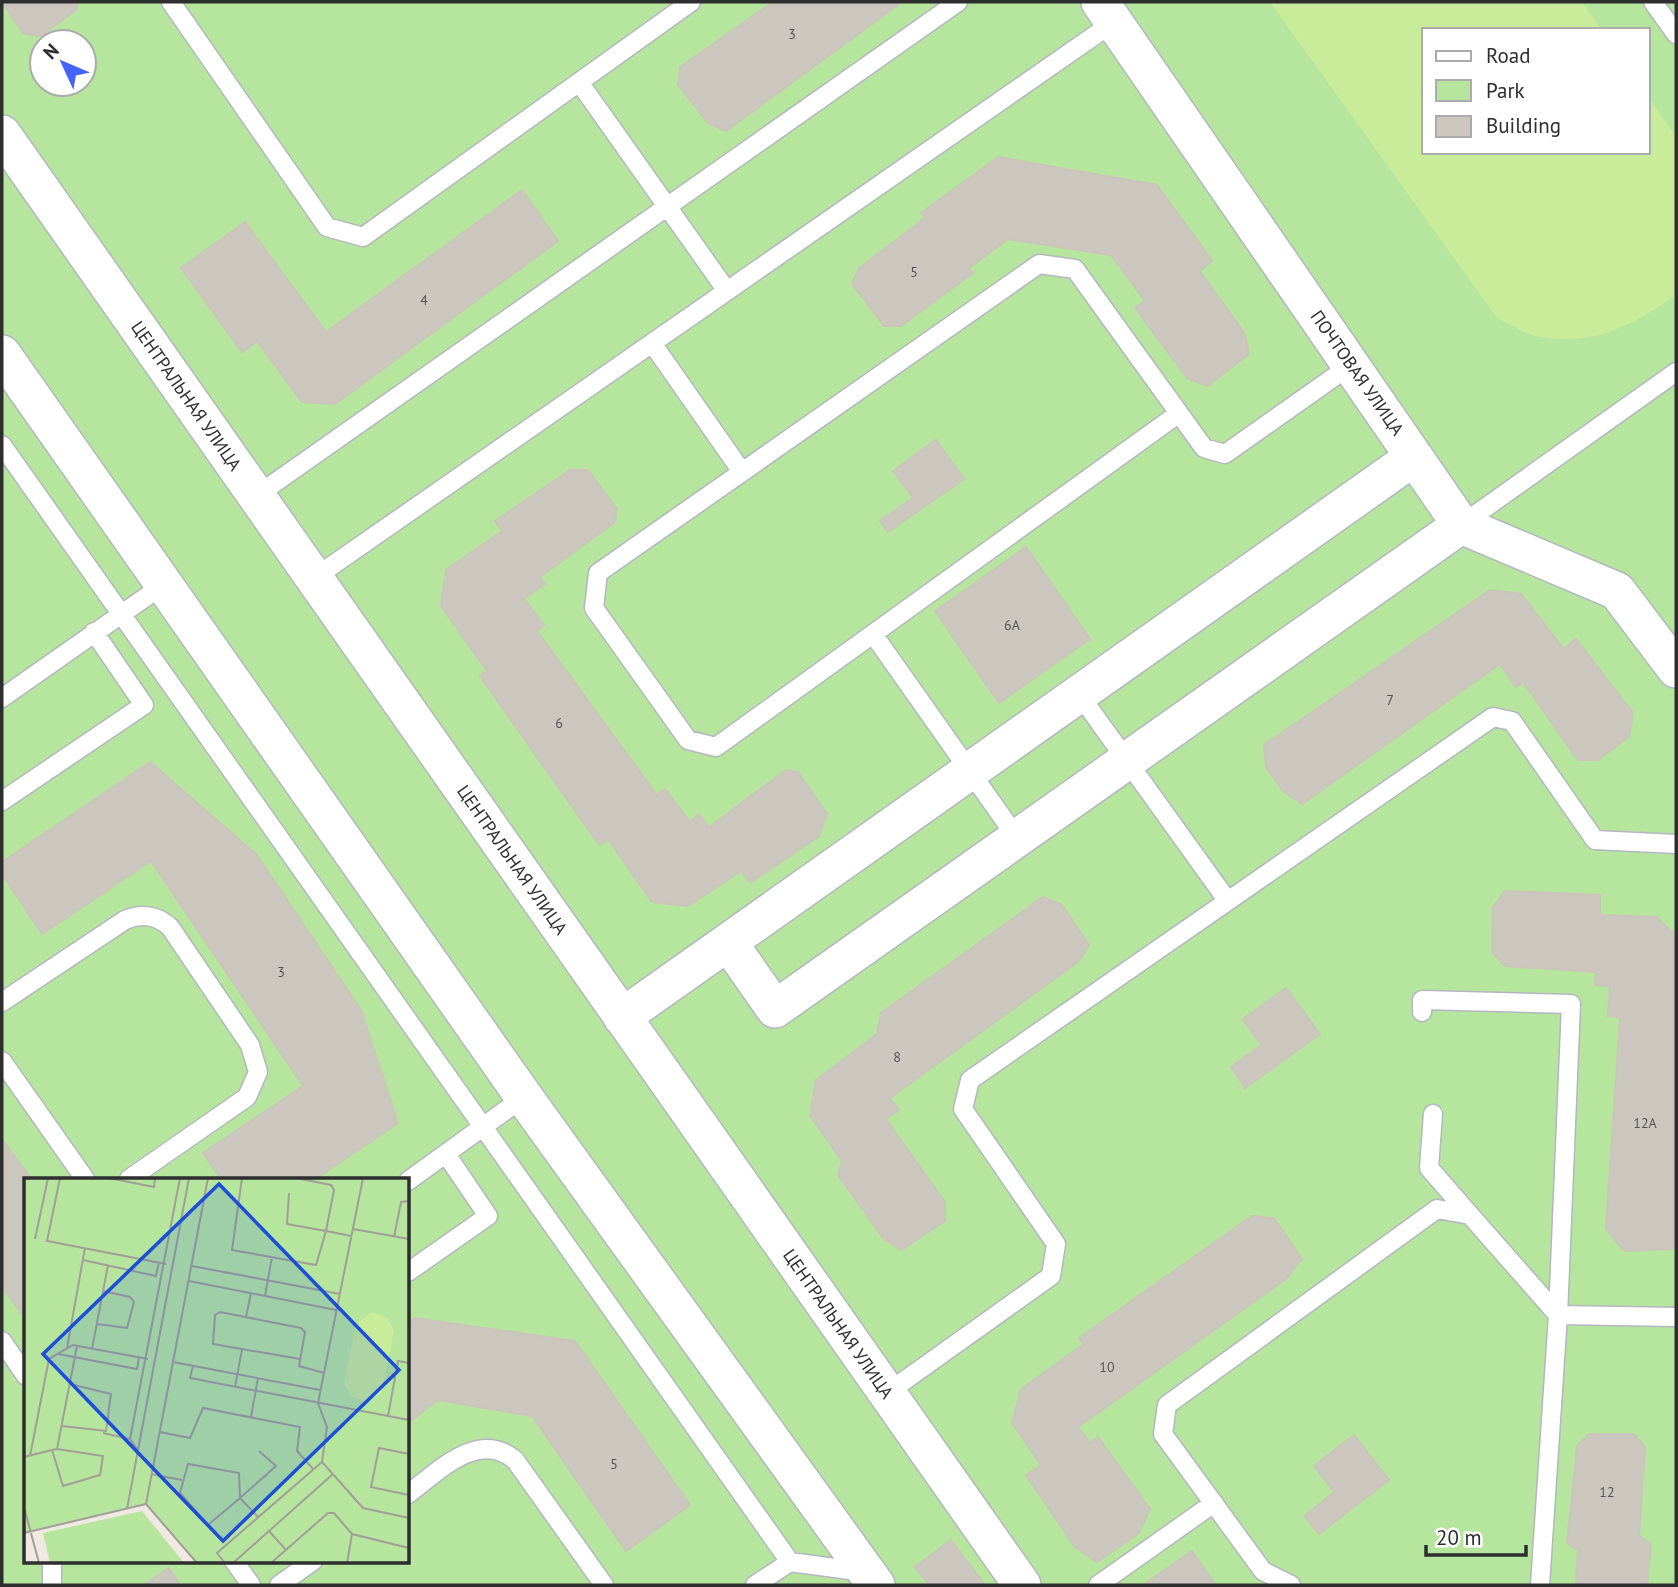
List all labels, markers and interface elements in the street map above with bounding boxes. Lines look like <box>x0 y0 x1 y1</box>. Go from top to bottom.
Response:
house number: 3 <box>788 25 796 43</box>
north arrow <box>28 28 98 98</box>
legend <box>1422 28 1650 154</box>
text: N <box>38 38 64 64</box>
text: Road <box>1486 42 1530 69</box>
text: Park <box>1486 77 1525 104</box>
text: Building <box>1486 112 1561 139</box>
house number: 5 <box>910 263 918 281</box>
house number: 4 <box>420 291 428 309</box>
street label: ПОЧТОВАЯ УЛИЦА <box>1306 306 1409 440</box>
street label: ЦЕНТРАЛЬНАЯ УЛИЦА <box>126 316 247 475</box>
house number: 6А <box>1004 616 1021 634</box>
house number: 7 <box>1386 691 1394 709</box>
house number: 6 <box>555 714 563 732</box>
street label: ЦЕНТРАЛЬНАЯ УЛИЦА <box>452 780 573 939</box>
house number: 3 <box>277 963 285 981</box>
house number: 8 <box>893 1048 901 1066</box>
house number: 12А <box>1633 1114 1658 1132</box>
inset map <box>24 1178 410 1562</box>
street label: ЦЕНТРАЛЬНАЯ УЛИЦА <box>778 1244 899 1403</box>
house number: 10 <box>1099 1358 1115 1376</box>
house number: 5 <box>610 1455 618 1473</box>
house number: 12 <box>1599 1483 1615 1501</box>
scale bar <box>1426 1514 1526 1558</box>
text: 20 m <box>1436 1524 1482 1551</box>

